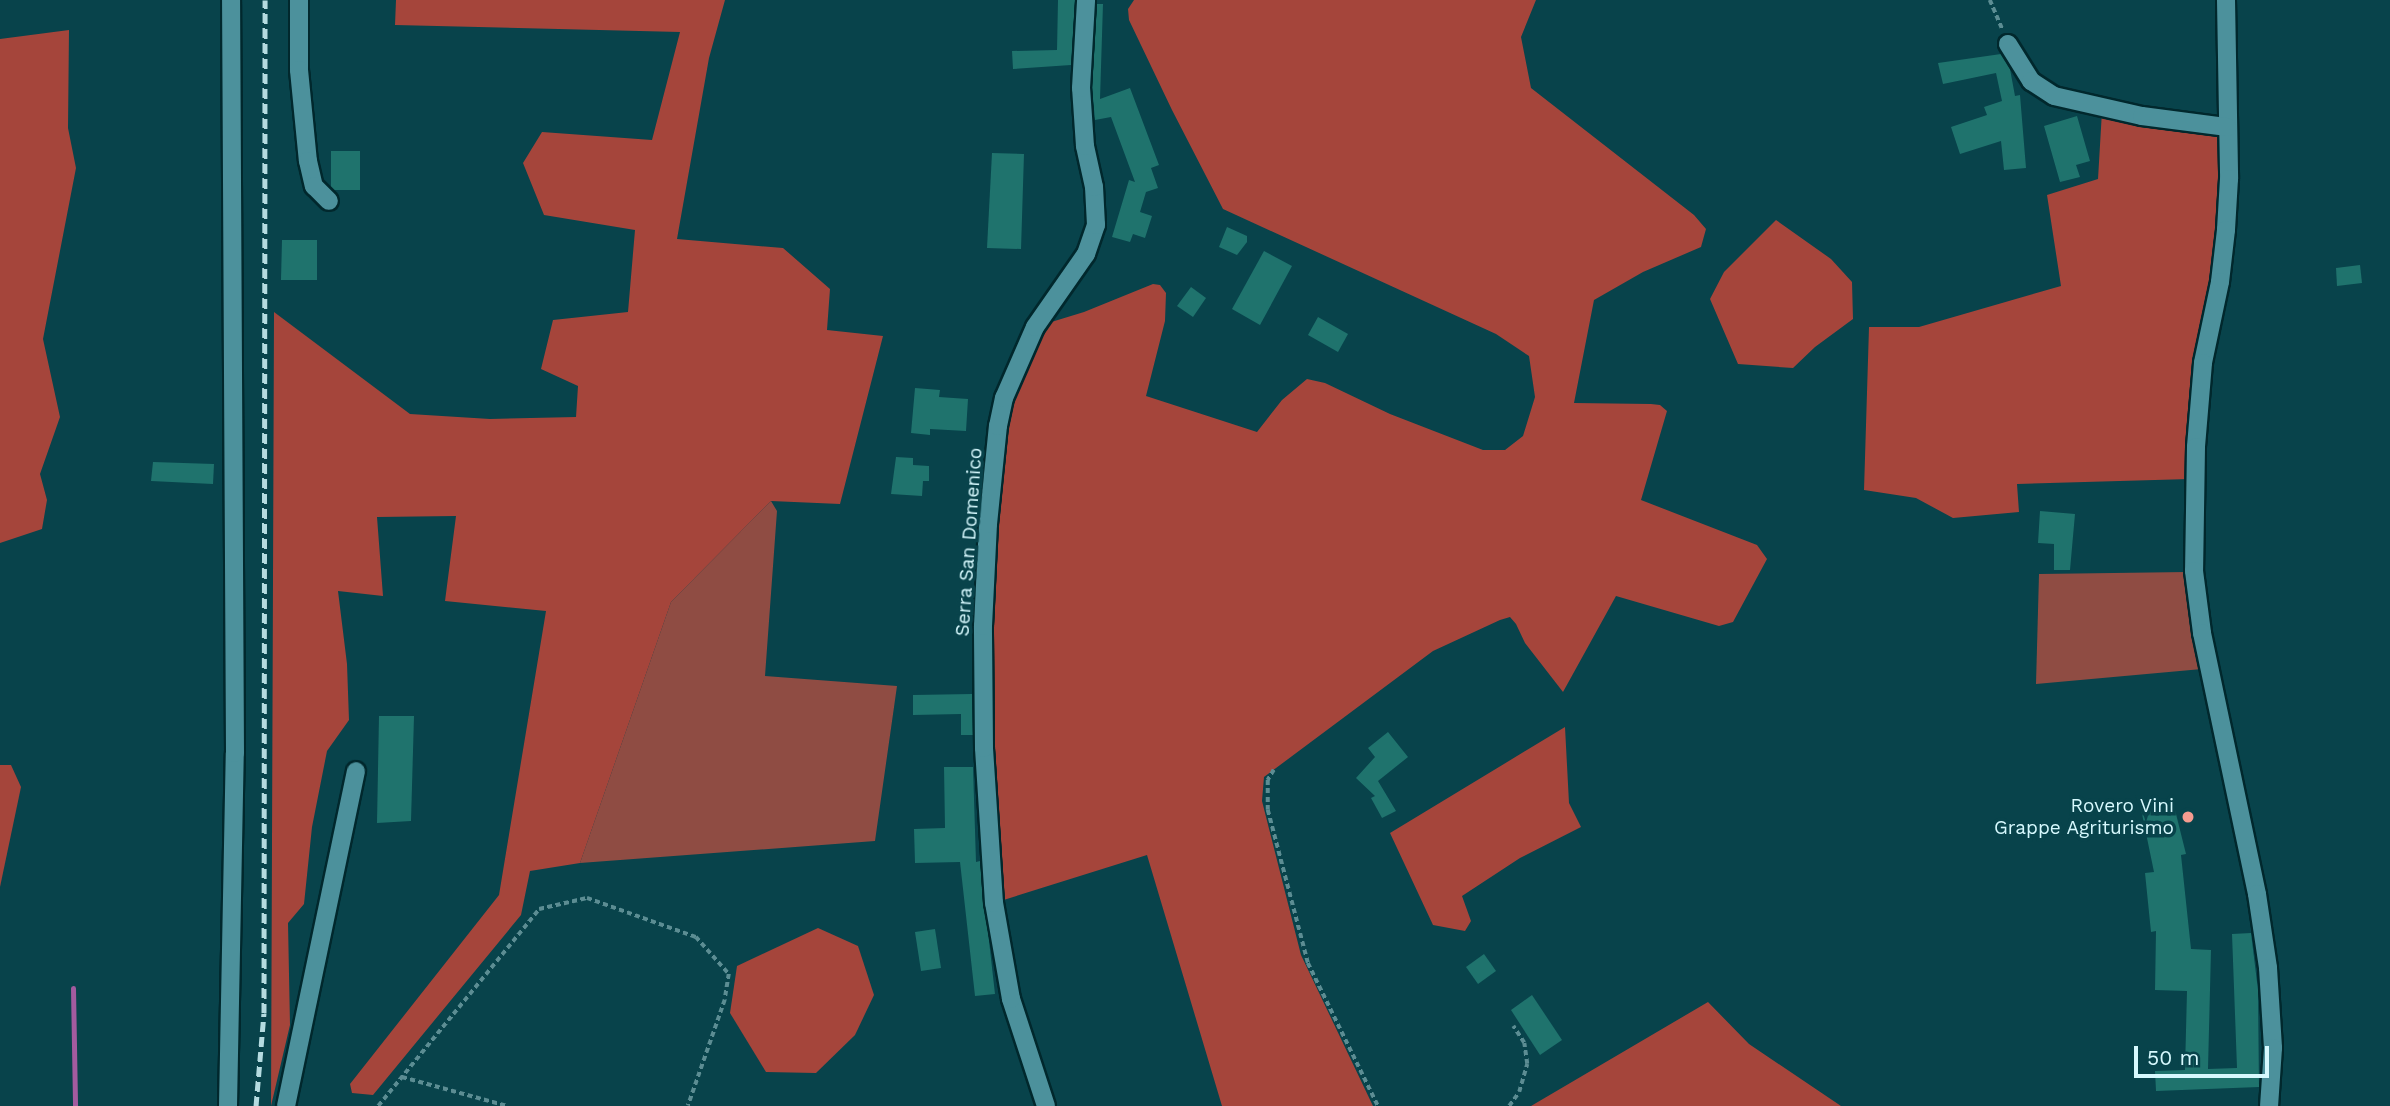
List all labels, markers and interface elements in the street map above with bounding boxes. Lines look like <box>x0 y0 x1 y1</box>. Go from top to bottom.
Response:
street label: Serra San Domenico <box>951 447 987 637</box>
place label: Rovero Vini Grappe Agriturismo <box>1993 795 2174 839</box>
marker: Rovero Vini Grappe Agriturismo <box>2180 809 2196 825</box>
scale bar <box>2138 1032 2273 1076</box>
text: 50 m <box>2147 1045 2199 1070</box>

